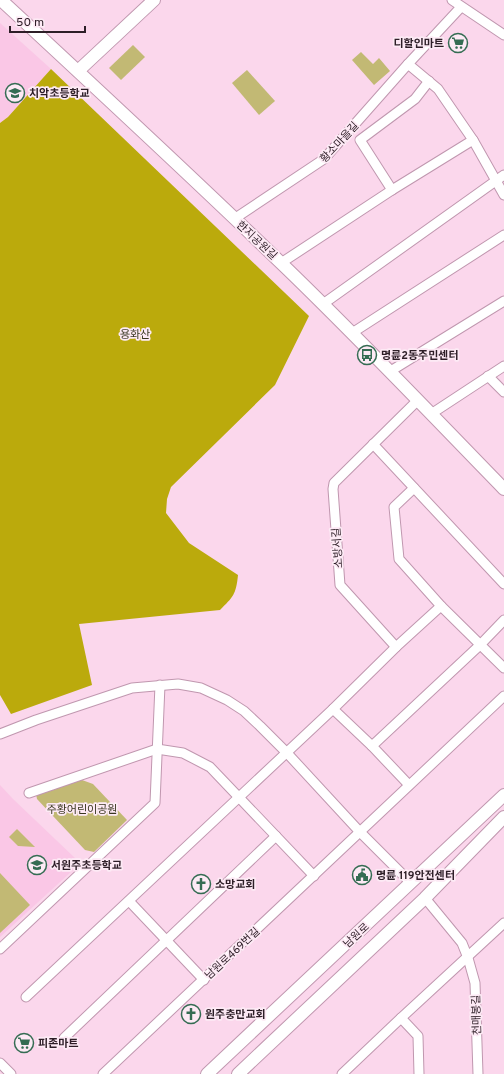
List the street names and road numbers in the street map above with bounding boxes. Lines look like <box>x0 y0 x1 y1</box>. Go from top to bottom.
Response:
street label: 황소마을길 <box>317 119 362 166</box>
street label: 한지공원길 <box>233 218 280 263</box>
street label: 소방서길 <box>330 527 346 569</box>
street label: 남원로 <box>341 920 373 951</box>
street label: 남원로469번길 <box>202 925 263 983</box>
street label: 천매봉길 <box>469 994 485 1035</box>

